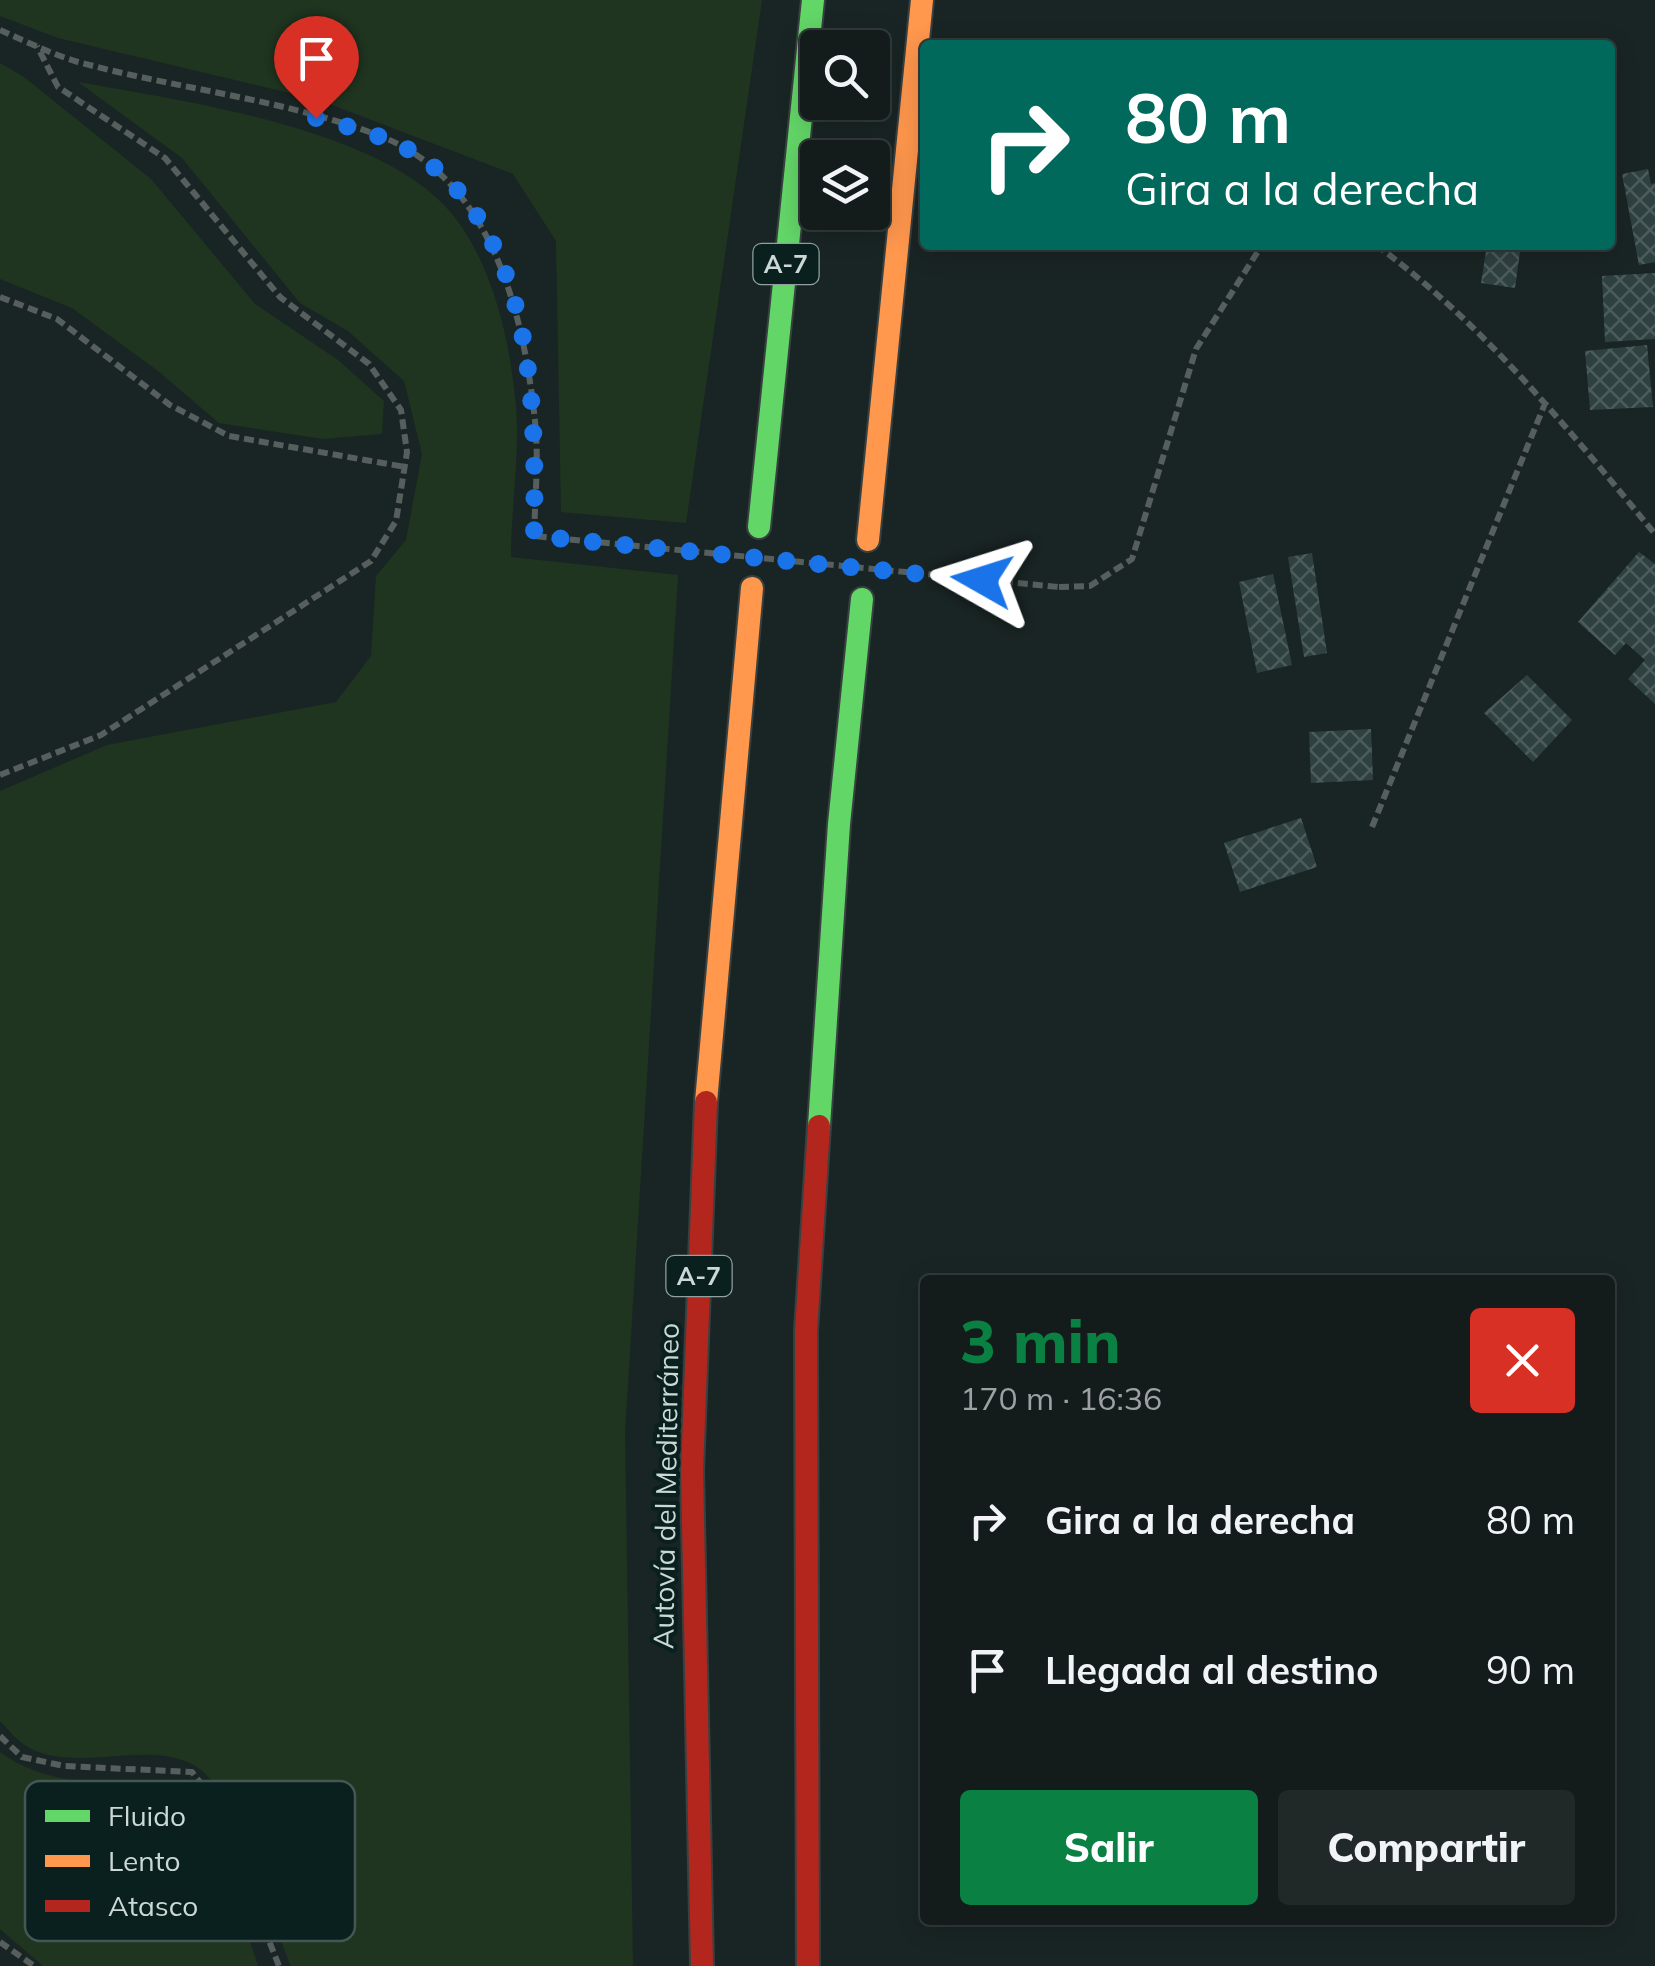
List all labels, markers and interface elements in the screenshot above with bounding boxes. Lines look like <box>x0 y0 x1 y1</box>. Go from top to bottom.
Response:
pin <box>274 16 359 119</box>
map controls <box>800 30 890 230</box>
button: search <box>800 30 890 120</box>
icon: arrive <box>289 31 344 86</box>
text: 80 m <box>1125 73 1291 161</box>
icon: right <box>960 80 1090 210</box>
button: layers <box>800 140 890 230</box>
text: Gira a la derecha <box>1125 160 1479 216</box>
road number: A-7 <box>754 244 818 284</box>
position arrow <box>930 528 1034 632</box>
road number: A-7 <box>666 1256 732 1296</box>
text: 3 min <box>960 1303 1121 1378</box>
button: close <box>1470 1308 1575 1413</box>
street label: Autovía del Mediterráneo <box>645 1323 686 1649</box>
text: 170 m · 16:36 <box>960 1378 1162 1418</box>
icon: right <box>960 1493 1015 1548</box>
text: Gira a la derecha <box>1045 1496 1355 1544</box>
text: 80 m <box>1486 1496 1575 1544</box>
icon: arrive <box>960 1643 1015 1698</box>
text: Llegada al destino <box>1045 1646 1379 1694</box>
text: 90 m <box>1486 1646 1575 1694</box>
legend <box>25 1781 355 1941</box>
button: Salir <box>960 1790 1258 1905</box>
button: Compartir <box>1278 1790 1575 1905</box>
text: Fluido <box>108 1798 186 1833</box>
text: Lento <box>108 1843 180 1878</box>
text: Atasco <box>108 1888 198 1923</box>

